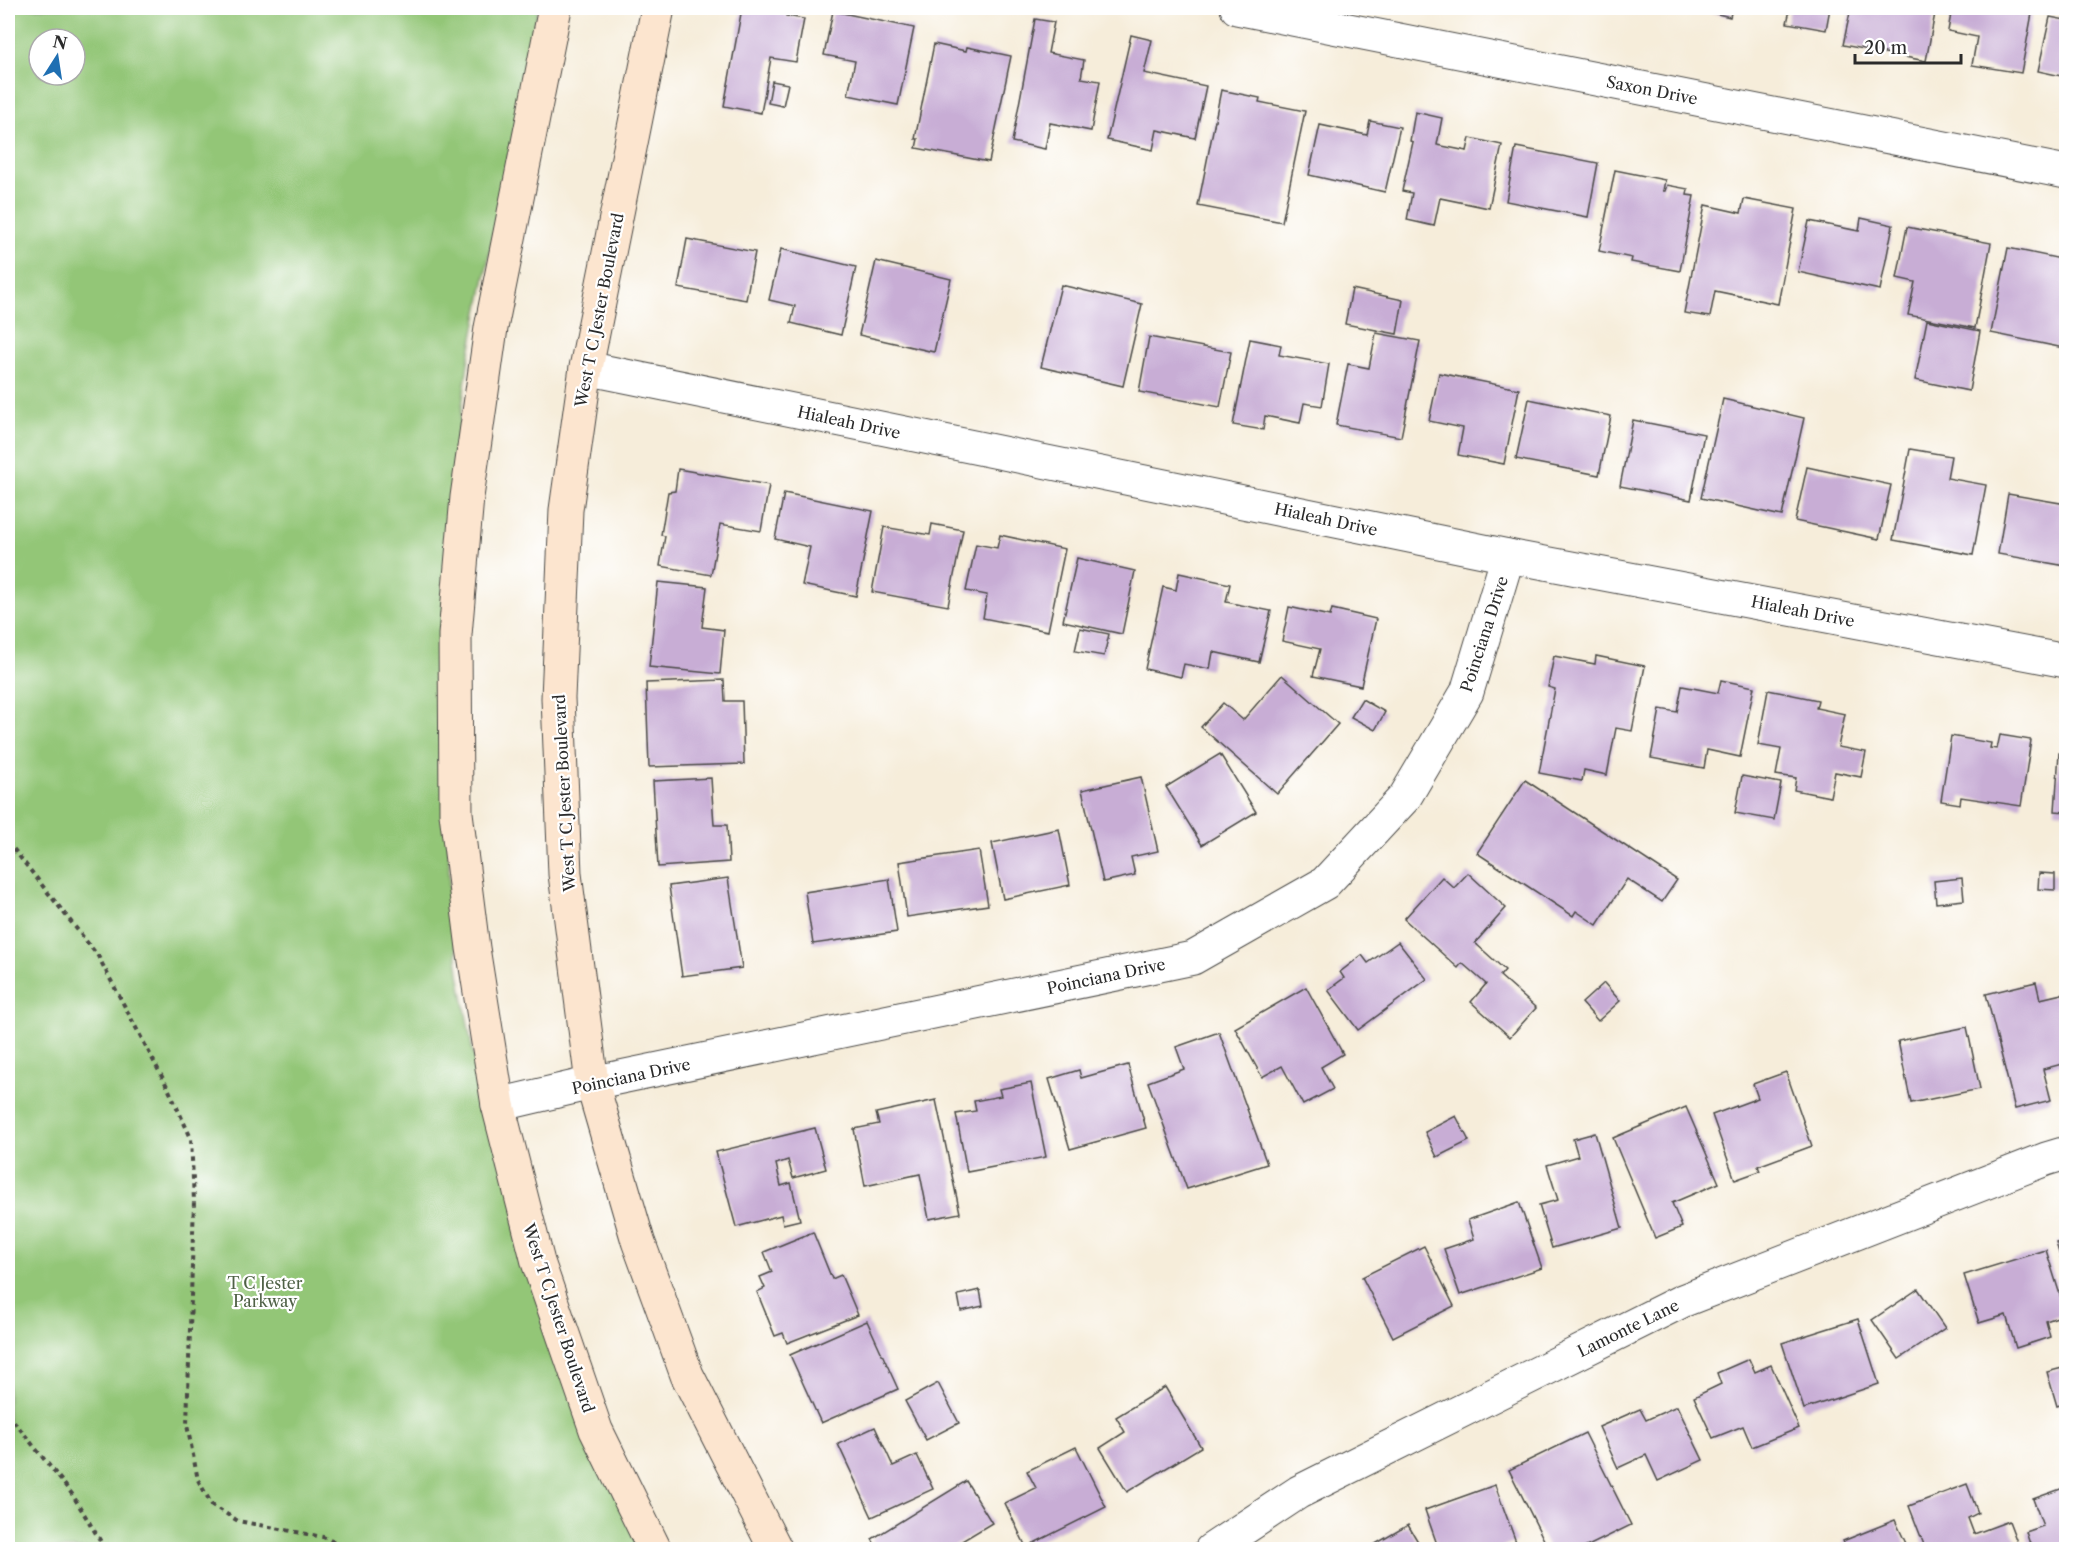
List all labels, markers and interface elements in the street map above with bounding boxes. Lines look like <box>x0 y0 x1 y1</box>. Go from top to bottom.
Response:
north arrow <box>27 27 87 87</box>
scale bar <box>1855 27 1962 65</box>
text: N <box>51 31 69 54</box>
text: 20 m <box>1864 37 1908 59</box>
street label: Saxon Drive <box>1605 71 1699 109</box>
street label: West T C Jester Boulevard <box>570 211 628 410</box>
street label: Hialeah Drive <box>796 401 902 443</box>
street label: Hialeah Drive <box>1273 498 1379 540</box>
street label: Poinciana Drive <box>1456 573 1512 694</box>
street label: Hialeah Drive <box>1750 591 1856 631</box>
street label: West T C Jester Boulevard <box>549 694 579 893</box>
street label: Poinciana Drive <box>1045 954 1167 998</box>
street label: Poinciana Drive <box>570 1054 692 1098</box>
street label: West T C Jester Boulevard <box>519 1220 599 1415</box>
park label: T C Jester Parkway <box>227 1273 303 1311</box>
street label: Lamonte Lane <box>1574 1295 1682 1361</box>

